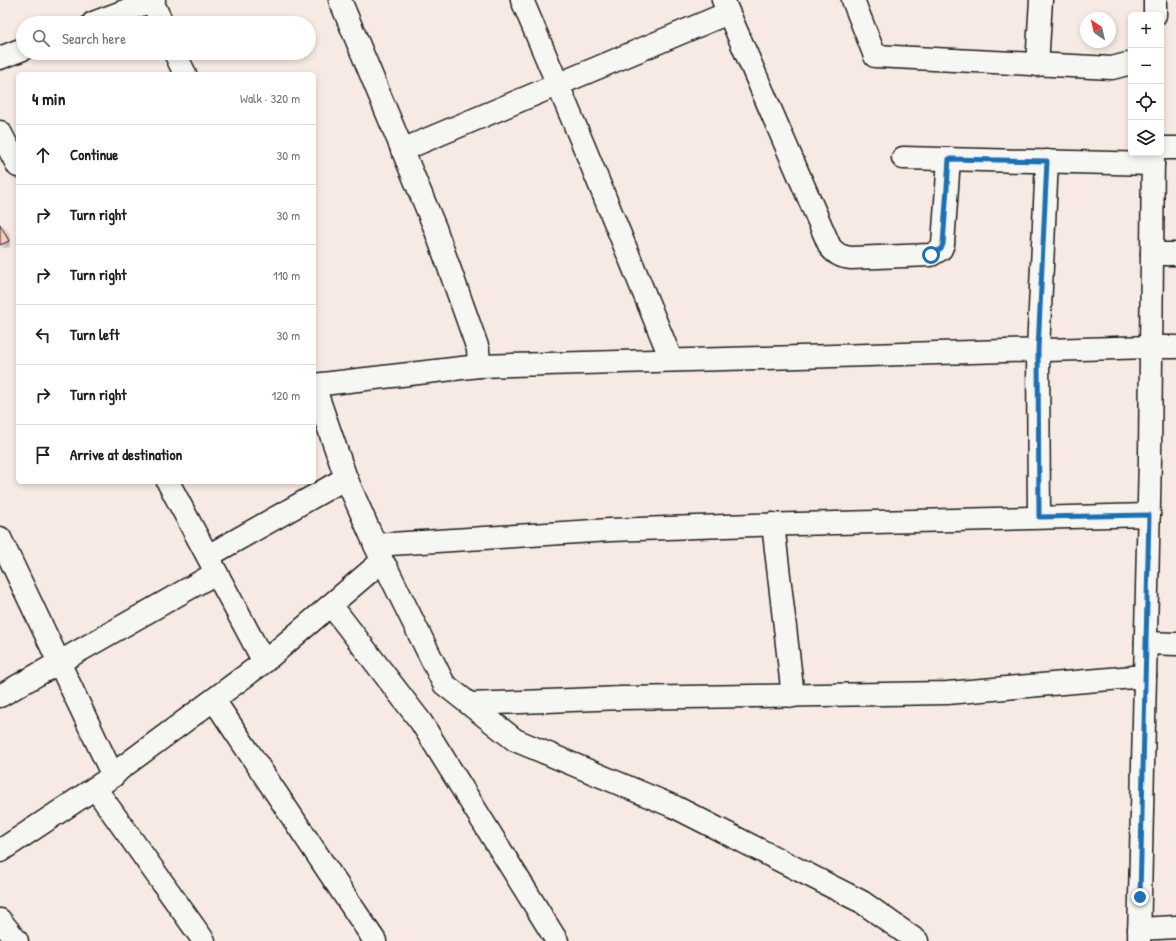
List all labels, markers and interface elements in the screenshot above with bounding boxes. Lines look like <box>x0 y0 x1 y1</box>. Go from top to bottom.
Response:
north arrow <box>1080 12 1116 48</box>
map controls <box>1128 12 1164 156</box>
button: + <box>1128 12 1164 48</box>
search box <box>16 16 316 60</box>
icon: search <box>30 27 52 49</box>
text: Search here <box>62 28 126 49</box>
button: − <box>1128 48 1164 84</box>
button: locate <box>1128 84 1164 120</box>
text: 4 min <box>32 87 65 110</box>
text: Walk · 320 m <box>240 89 300 107</box>
button: layers <box>1128 120 1164 156</box>
icon: ahead <box>32 144 54 166</box>
text: Continue <box>70 144 118 165</box>
text: 30 m <box>277 146 300 164</box>
icon: right <box>32 204 54 226</box>
text: Turn right <box>70 204 126 225</box>
text: 30 m <box>277 206 300 224</box>
route start <box>922 246 940 264</box>
icon: right <box>32 264 54 286</box>
text: Turn right <box>70 264 126 285</box>
text: 110 m <box>273 266 300 284</box>
icon: left <box>32 324 54 346</box>
text: Turn left <box>70 324 120 345</box>
text: 30 m <box>277 326 300 344</box>
icon: right <box>32 384 54 406</box>
text: Turn right <box>70 384 126 405</box>
text: 120 m <box>272 386 300 404</box>
icon: arrive <box>32 444 54 466</box>
text: Arrive at destination <box>70 444 182 465</box>
route end <box>1131 888 1149 906</box>

